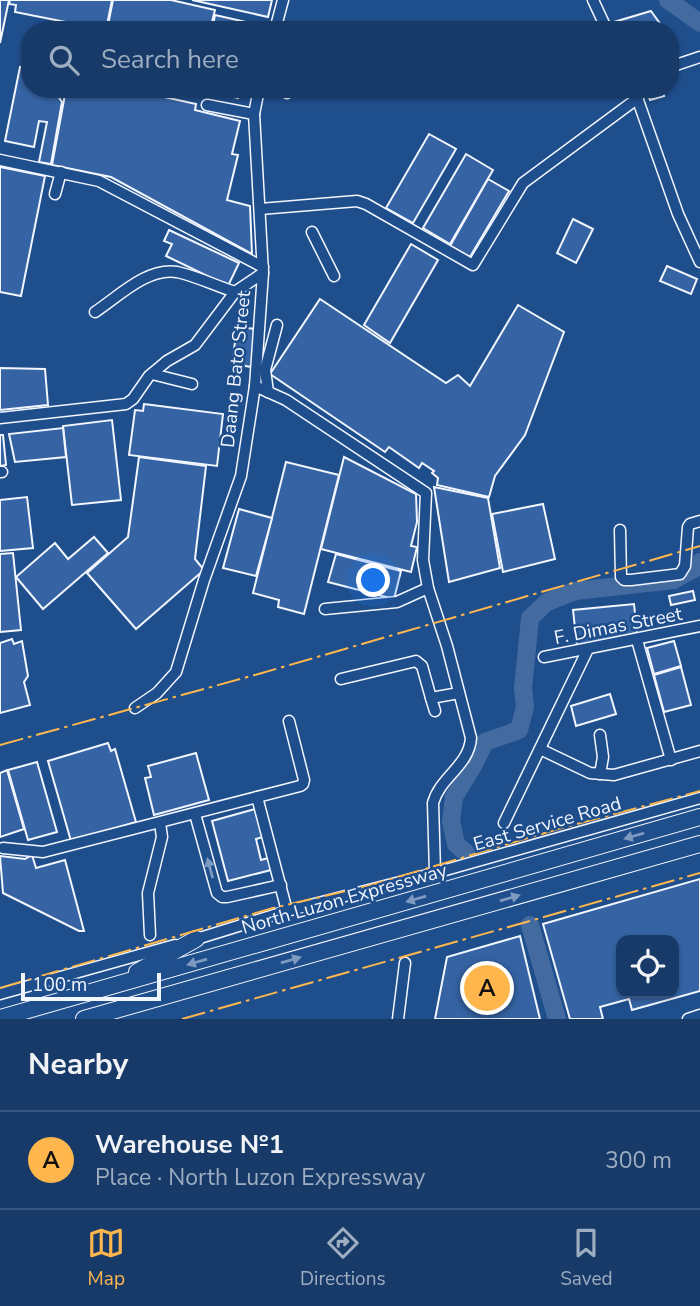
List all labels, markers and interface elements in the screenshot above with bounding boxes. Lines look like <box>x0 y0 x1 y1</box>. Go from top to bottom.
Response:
search box <box>21 21 679 98</box>
icon: search <box>45 41 83 79</box>
text: Search here <box>101 42 239 77</box>
street label: Daang Bato Street <box>215 289 257 449</box>
your location <box>356 563 390 597</box>
street label: F. Dimas Street <box>552 601 685 651</box>
street label: East Service Road <box>470 790 624 858</box>
one-way arrow <box>623 831 645 842</box>
one-way arrow <box>204 856 215 878</box>
street label: North Luzon Expressway <box>239 857 450 941</box>
one-way arrow <box>500 892 522 903</box>
one-way arrow <box>405 894 427 905</box>
map controls <box>616 935 679 998</box>
button: locate <box>616 935 679 998</box>
one-way arrow <box>281 954 303 965</box>
one-way arrow <box>186 957 208 968</box>
pin: A <box>464 962 510 1014</box>
scale bar <box>21 970 161 1002</box>
text: 100 m <box>32 972 87 998</box>
text: Nearby <box>28 1044 128 1085</box>
text: Warehouse №1 <box>95 1127 284 1162</box>
text: A <box>42 1145 60 1176</box>
text: 300 m <box>605 1145 672 1176</box>
text: Place · North Luzon Expressway <box>95 1162 425 1193</box>
tab: Map <box>87 1224 125 1292</box>
tab: Directions <box>300 1224 386 1292</box>
tab: Saved <box>560 1224 613 1292</box>

